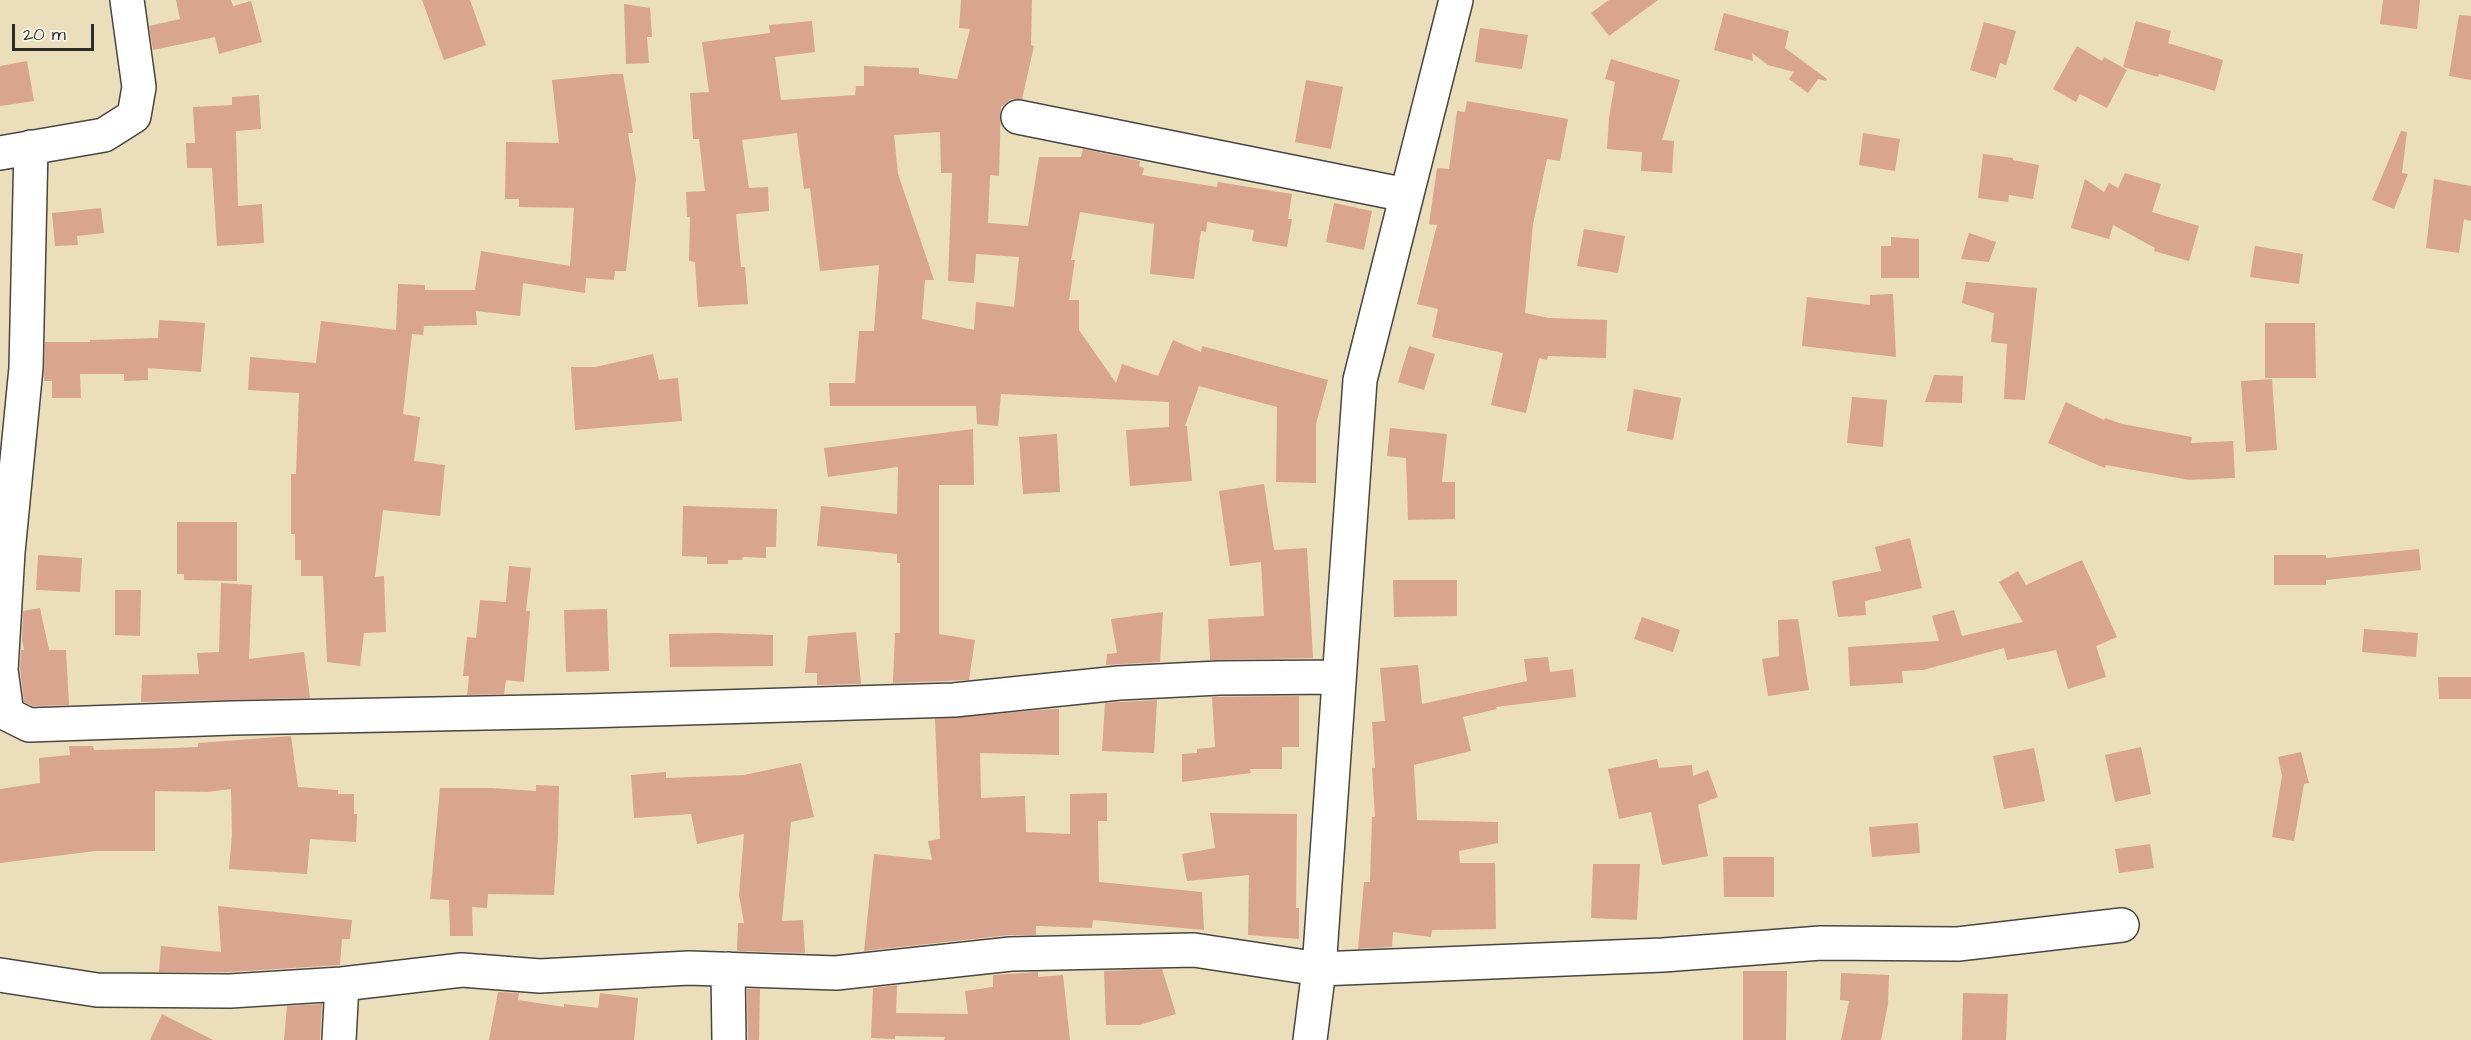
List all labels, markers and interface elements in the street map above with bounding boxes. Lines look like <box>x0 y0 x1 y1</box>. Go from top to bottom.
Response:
scale bar <box>15 12 98 50</box>
text: 20 m <box>23 22 66 47</box>

